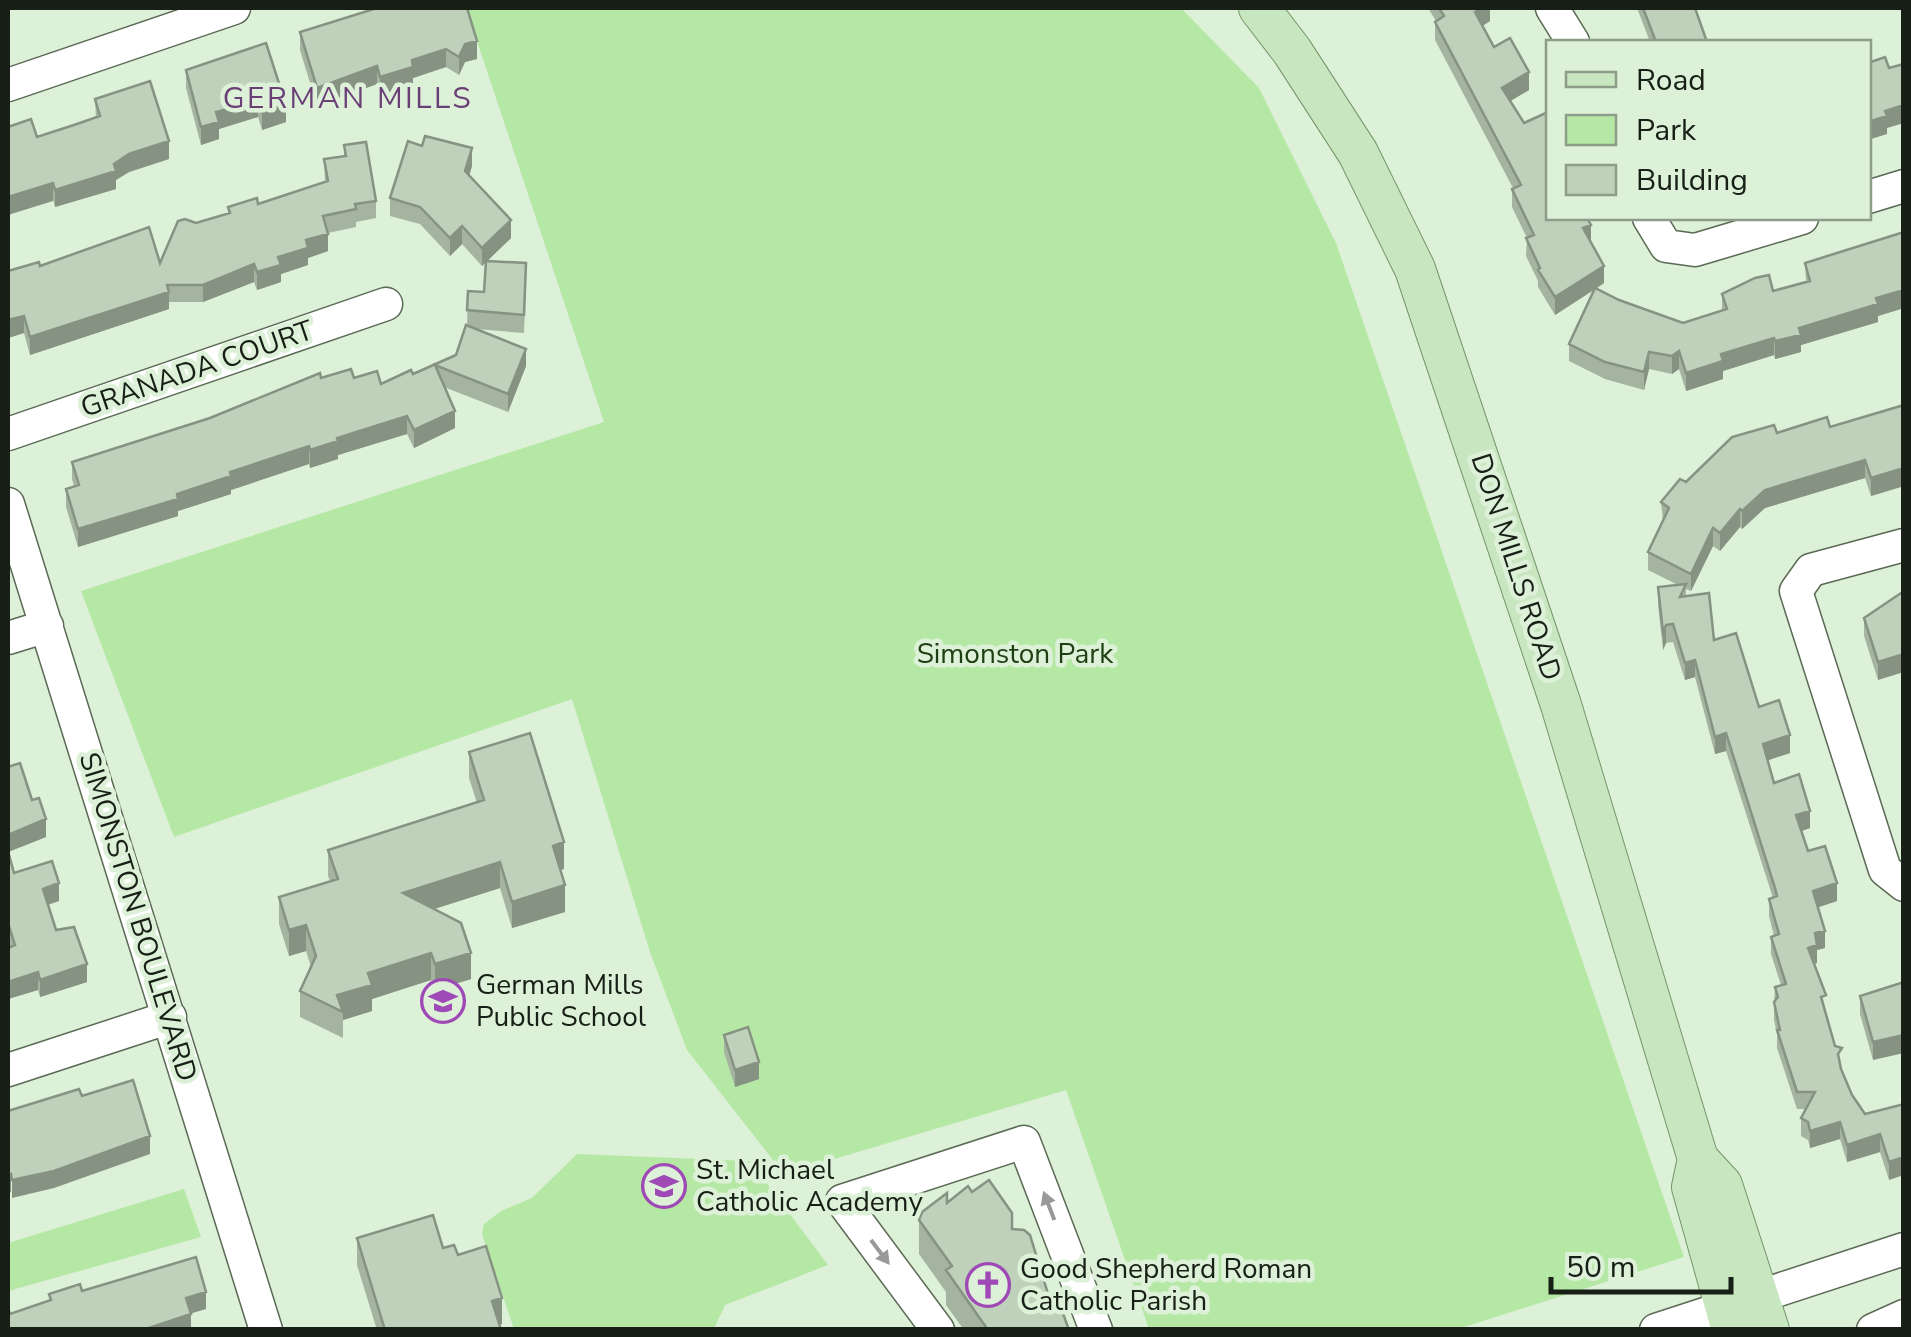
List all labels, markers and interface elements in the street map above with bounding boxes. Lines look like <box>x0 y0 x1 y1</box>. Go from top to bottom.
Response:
legend <box>1546 40 1871 220</box>
text: Road <box>1636 60 1706 101</box>
district label: GERMAN MILLS <box>223 78 473 119</box>
text: Park <box>1636 110 1697 151</box>
text: Building <box>1636 160 1748 201</box>
street label: GRANADA COURT <box>76 311 318 427</box>
street label: DON MILLS ROAD <box>1461 449 1571 685</box>
park label: Simonston Park <box>917 635 1114 673</box>
street label: SIMONSTON BOULEVARD <box>70 748 206 1086</box>
place label: German Mills Public School <box>476 966 647 1036</box>
school or university icon: German Mills Public School <box>420 978 466 1024</box>
place label: St. Michael Catholic Academy <box>696 1151 923 1221</box>
school or university icon: St. Michael Catholic Academy <box>641 1163 687 1209</box>
one-way arrow <box>1041 1190 1057 1220</box>
scale bar <box>1551 1232 1731 1294</box>
one-way arrow <box>870 1239 890 1265</box>
text: 50 m <box>1566 1247 1635 1288</box>
place label: Good Shepherd Roman Catholic Parish <box>1020 1250 1312 1320</box>
church icon: Good Shepherd Roman Catholic Parish <box>965 1262 1011 1308</box>

